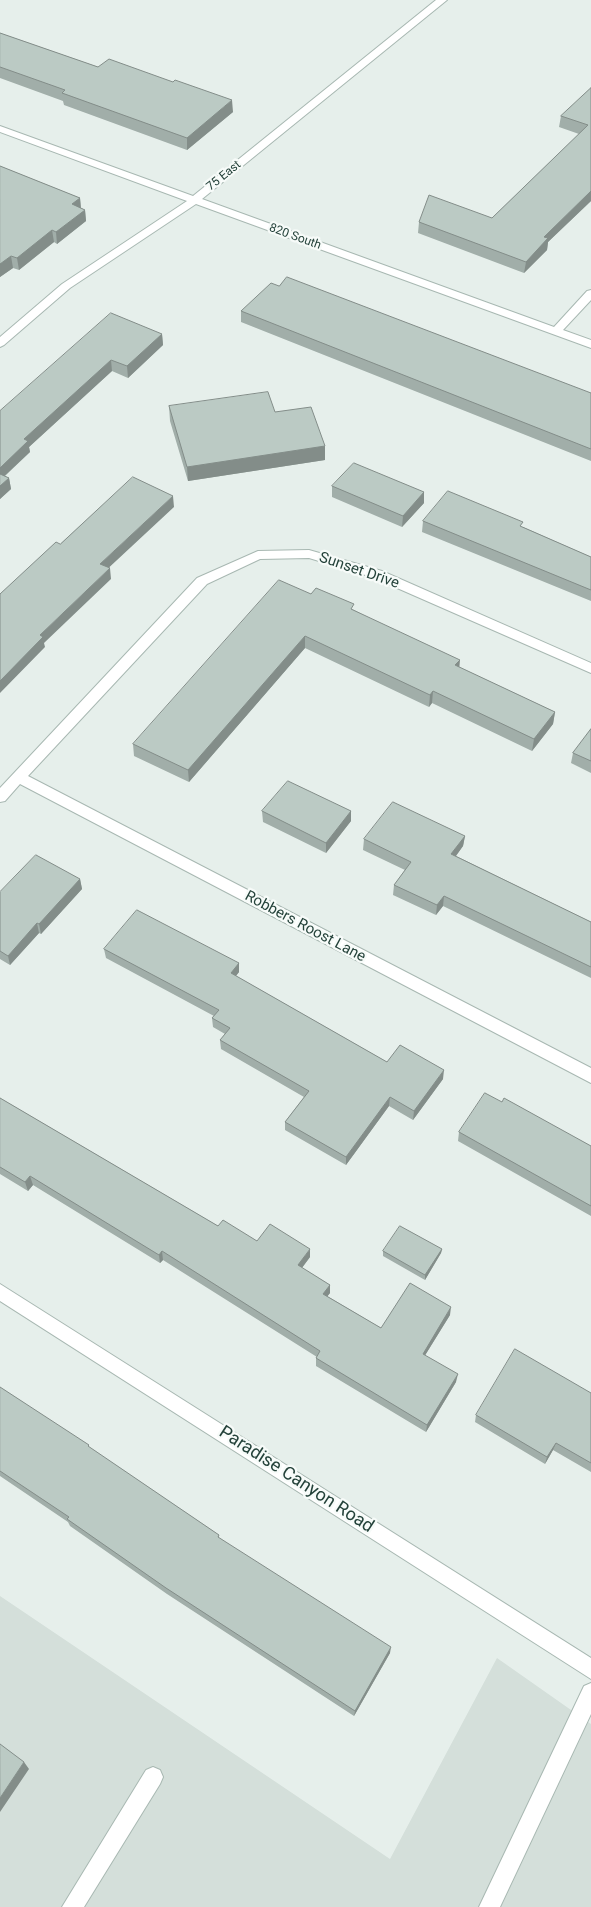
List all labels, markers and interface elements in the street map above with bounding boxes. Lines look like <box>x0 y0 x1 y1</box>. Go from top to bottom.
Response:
street label: 75 East <box>204 158 244 194</box>
street label: 820 South <box>267 221 323 253</box>
street label: Sunset Drive <box>317 549 401 593</box>
street label: Robbers Roost Lane <box>241 888 369 966</box>
street label: Paradise Canyon Road <box>215 1422 377 1538</box>

